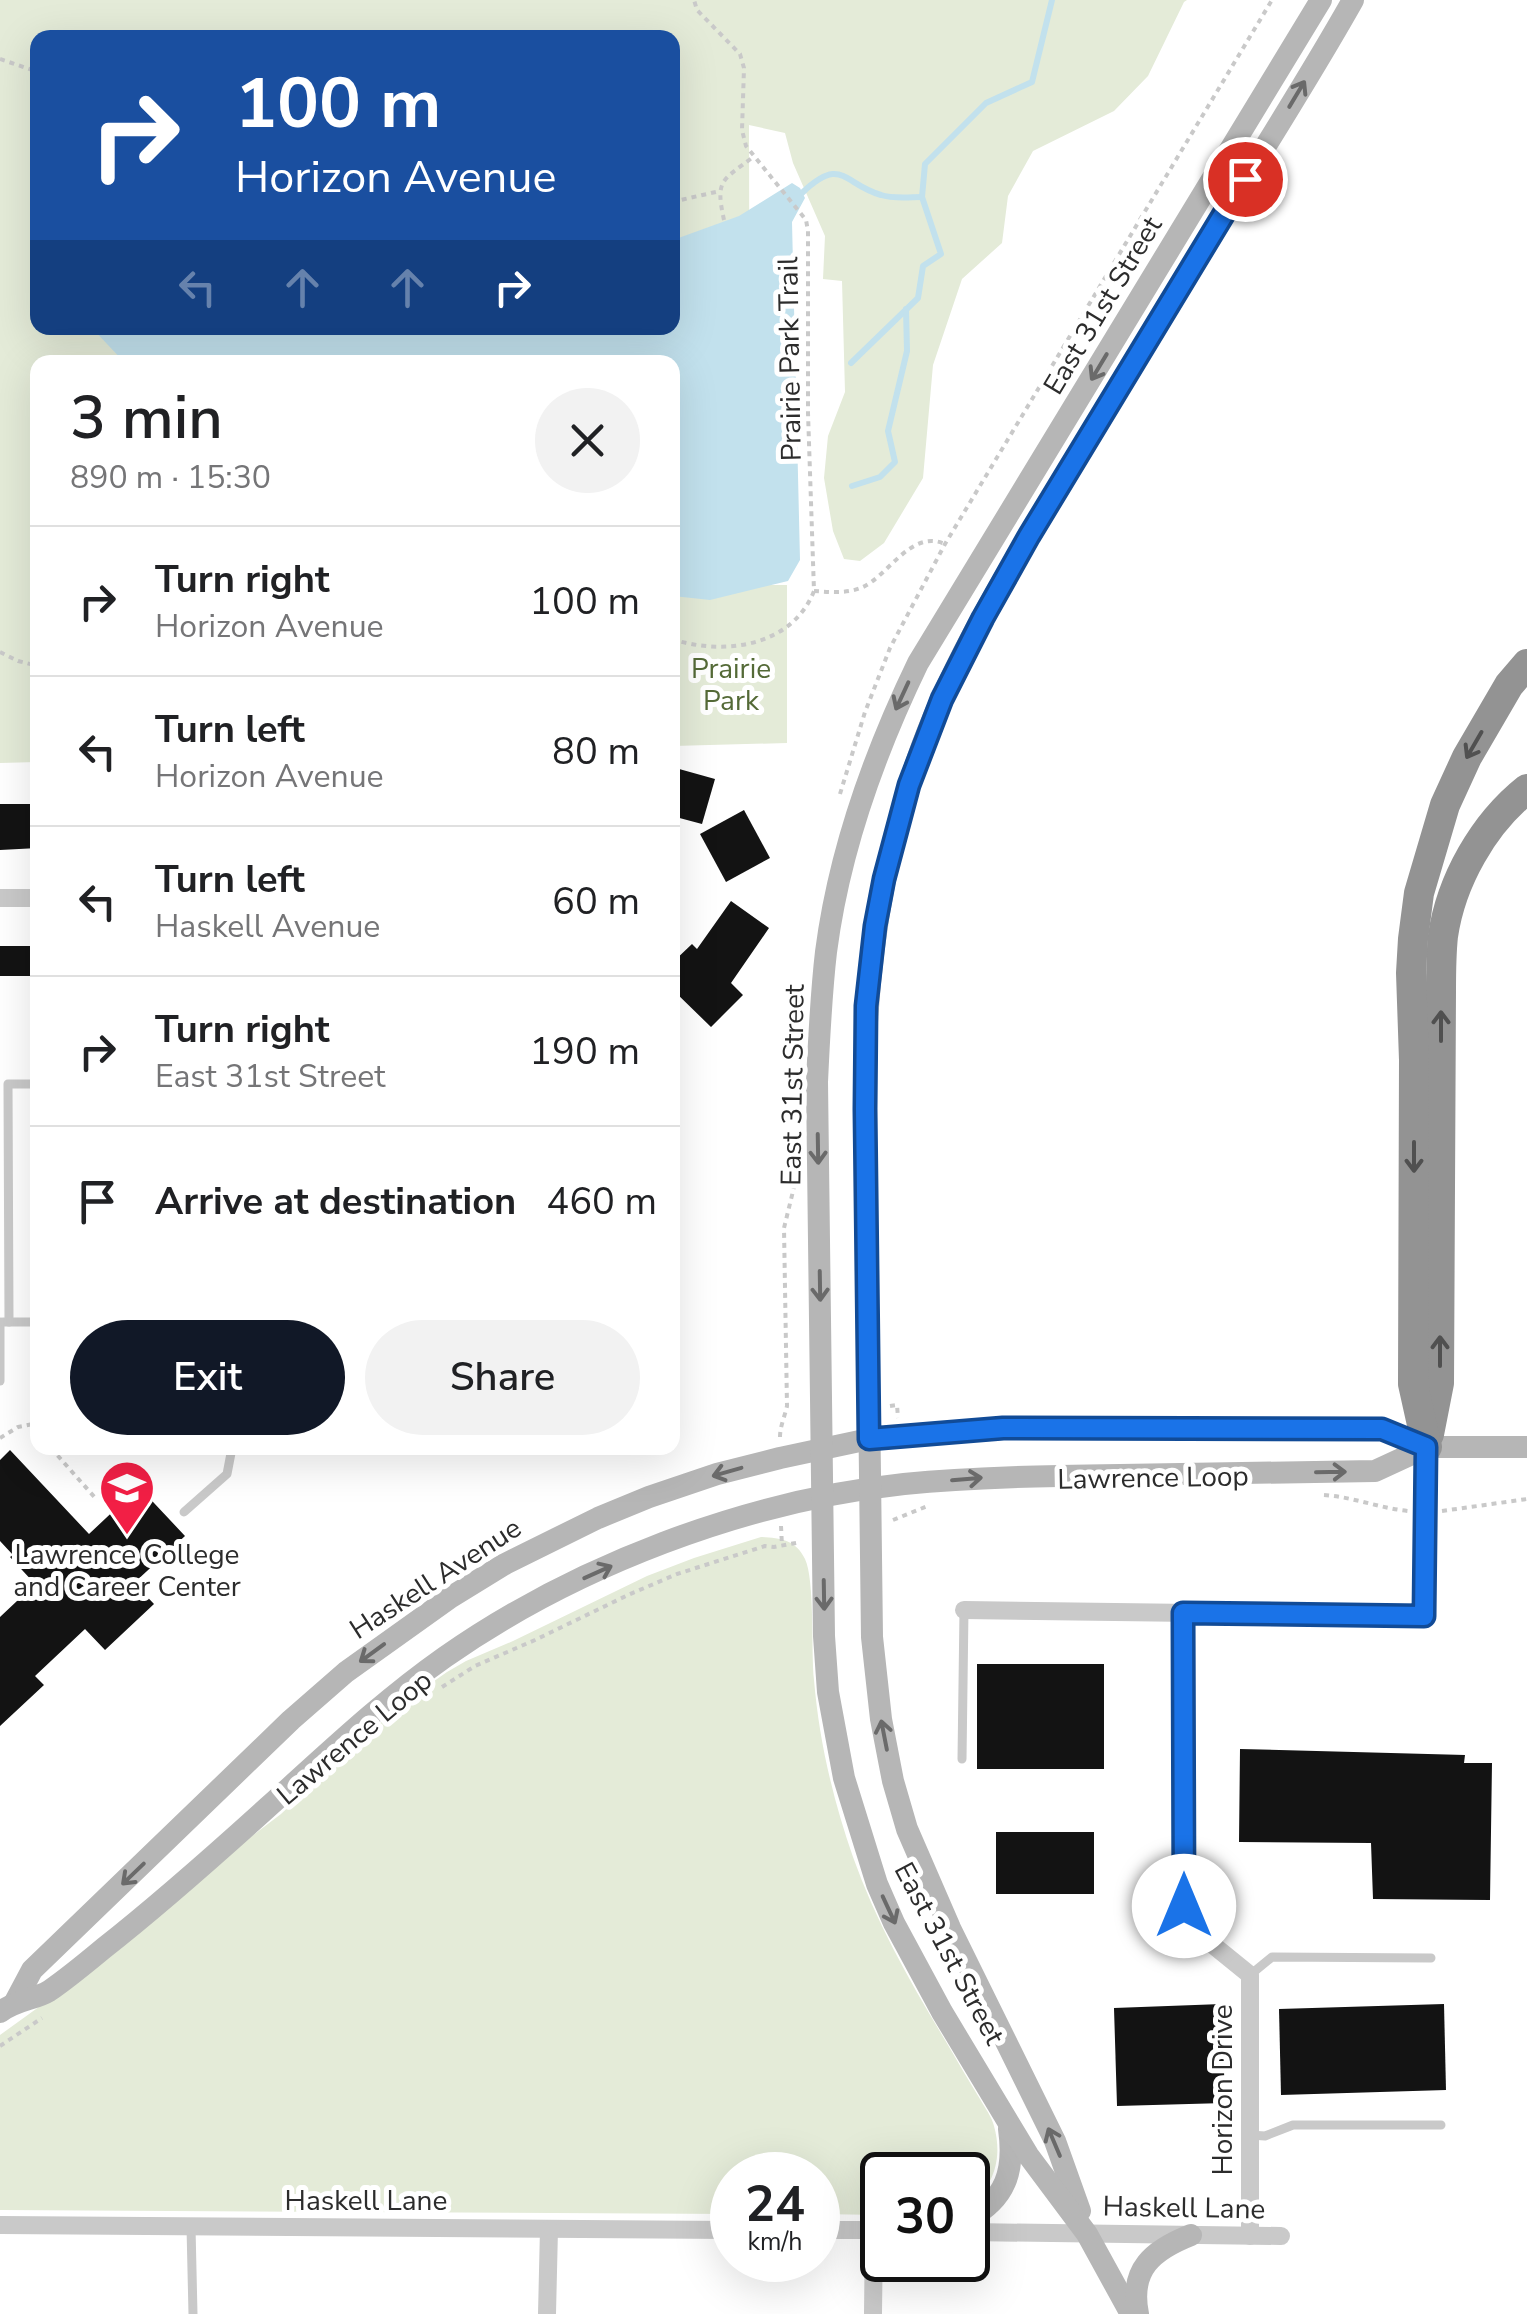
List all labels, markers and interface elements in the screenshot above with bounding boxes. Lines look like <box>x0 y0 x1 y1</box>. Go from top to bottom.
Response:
text: 100 m <box>235 56 441 152</box>
icon: right <box>70 70 200 200</box>
one-way arrow <box>1287 80 1307 109</box>
pin <box>1203 137 1288 222</box>
text: Horizon Avenue <box>235 147 557 208</box>
icon: arrive <box>1218 152 1273 207</box>
street label: East 31st Street <box>1035 209 1171 402</box>
street label: Prairie Park Trail <box>769 256 811 462</box>
icon: left <box>170 260 225 315</box>
icon: ahead <box>275 260 330 315</box>
icon: ahead <box>380 260 435 315</box>
icon: right <box>485 260 540 315</box>
one-way arrow <box>1089 352 1110 381</box>
text: 3 min <box>70 377 223 459</box>
button: close <box>535 388 640 493</box>
text: 890 m · 15:30 <box>70 456 271 499</box>
text: Turn right <box>155 554 330 605</box>
icon: right <box>70 574 125 629</box>
text: 100 m <box>529 576 640 627</box>
text: Horizon Avenue <box>155 605 384 648</box>
park label: Prairie Park <box>691 650 771 720</box>
one-way arrow <box>892 680 911 710</box>
text: Turn left <box>155 704 305 755</box>
icon: left <box>70 724 125 779</box>
text: 80 m <box>552 726 640 777</box>
one-way arrow <box>1464 730 1484 759</box>
text: Horizon Avenue <box>155 755 384 798</box>
text: Turn left <box>155 854 305 905</box>
icon: left <box>70 874 125 929</box>
text: 60 m <box>552 876 640 927</box>
text: Haskell Avenue <box>155 905 380 948</box>
street label: East 31st Street <box>772 984 814 1186</box>
text: Turn right <box>155 1004 330 1055</box>
one-way arrow <box>1432 1010 1450 1042</box>
icon: right <box>70 1024 125 1079</box>
text: 190 m <box>529 1026 640 1077</box>
text: East 31st Street <box>155 1055 385 1098</box>
one-way arrow <box>808 1132 828 1164</box>
one-way arrow <box>1404 1140 1424 1173</box>
icon: arrive <box>70 1174 125 1229</box>
text: Arrive at destination <box>155 1176 516 1227</box>
text: 460 m <box>546 1176 657 1227</box>
one-way arrow <box>810 1270 829 1302</box>
button: Exit <box>70 1320 345 1435</box>
button: Share <box>365 1320 640 1435</box>
one-way arrow <box>1430 1335 1450 1368</box>
street label: Lawrence Loop <box>1057 1457 1249 1499</box>
school or university icon: Lawrence College and Career Center <box>97 1458 157 1537</box>
one-way arrow <box>1314 1462 1346 1482</box>
one-way arrow <box>712 1464 743 1482</box>
one-way arrow <box>950 1470 982 1489</box>
street label: Haskell Avenue <box>342 1509 529 1648</box>
place label: Lawrence College and Career Center <box>13 1536 241 1606</box>
one-way arrow <box>582 1561 612 1580</box>
one-way arrow <box>814 1578 833 1610</box>
one-way arrow <box>358 1643 386 1664</box>
street label: Lawrence Loop <box>269 1662 440 1814</box>
one-way arrow <box>873 1720 892 1752</box>
position arrow <box>1132 1854 1236 1958</box>
street label: East 31st Street <box>885 1856 1013 2052</box>
one-way arrow <box>122 1862 146 1886</box>
one-way arrow <box>881 1895 899 1925</box>
street label: Horizon Drive <box>1204 2004 1242 2176</box>
one-way arrow <box>1044 2127 1062 2158</box>
speed limit sign: 30 <box>860 2152 990 2282</box>
text: 24 <box>745 2170 805 2239</box>
street label: Haskell Lane <box>285 2182 447 2220</box>
street label: Haskell Lane <box>1102 2188 1266 2228</box>
text: km/h <box>747 2225 803 2259</box>

